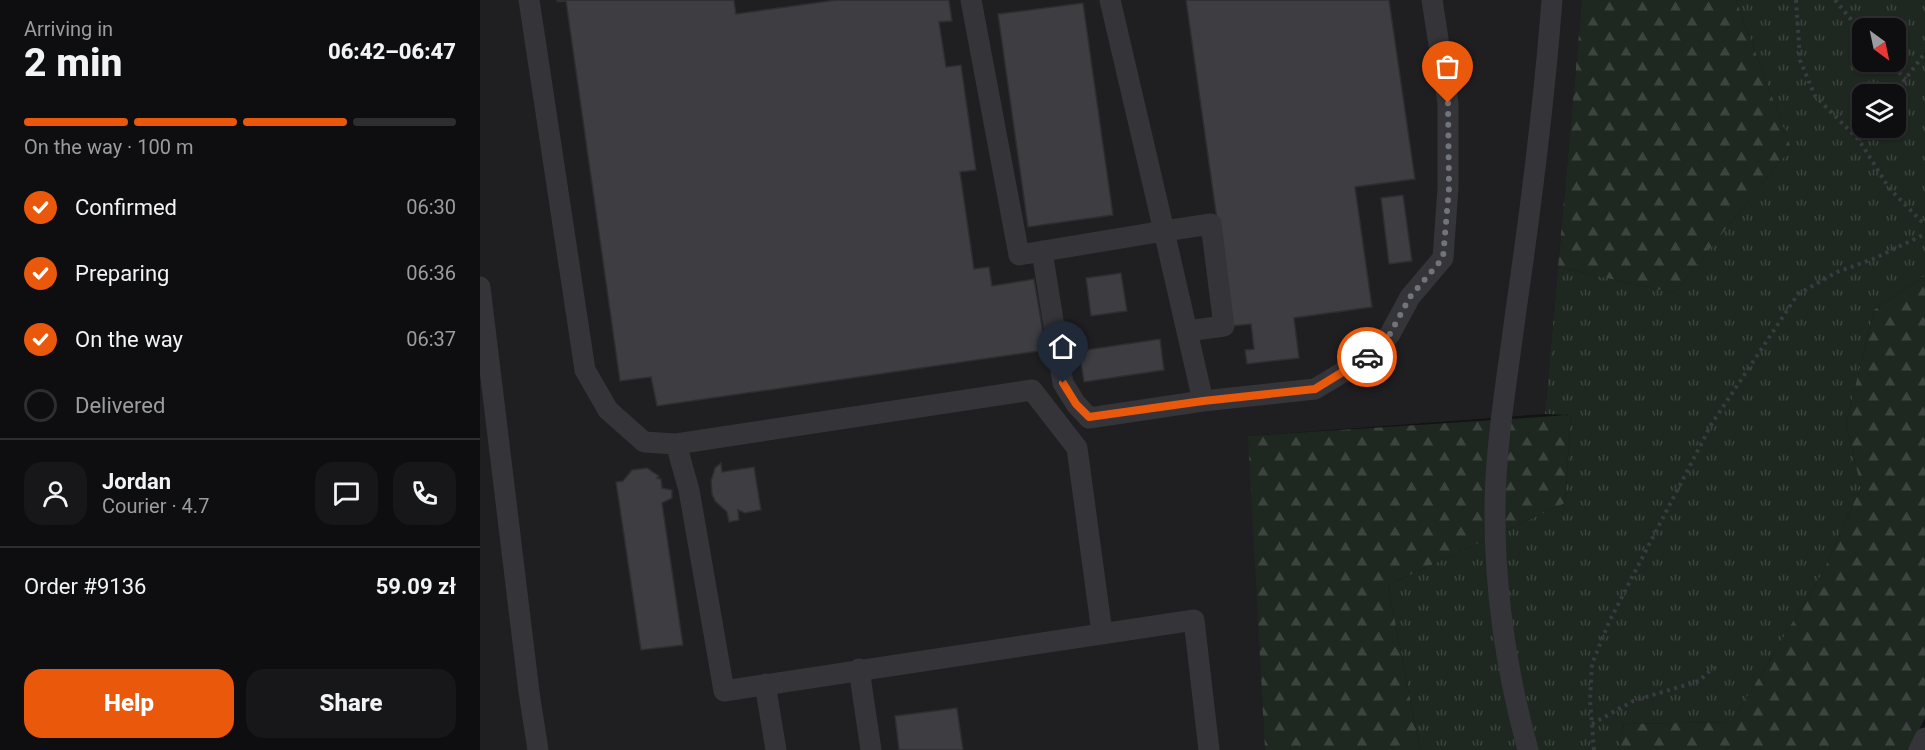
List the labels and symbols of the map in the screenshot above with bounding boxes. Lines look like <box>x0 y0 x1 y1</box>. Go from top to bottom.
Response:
north arrow <box>1852 18 1906 72</box>
pin <box>1422 41 1473 103</box>
pin <box>1037 321 1088 383</box>
courier <box>1337 327 1397 387</box>

